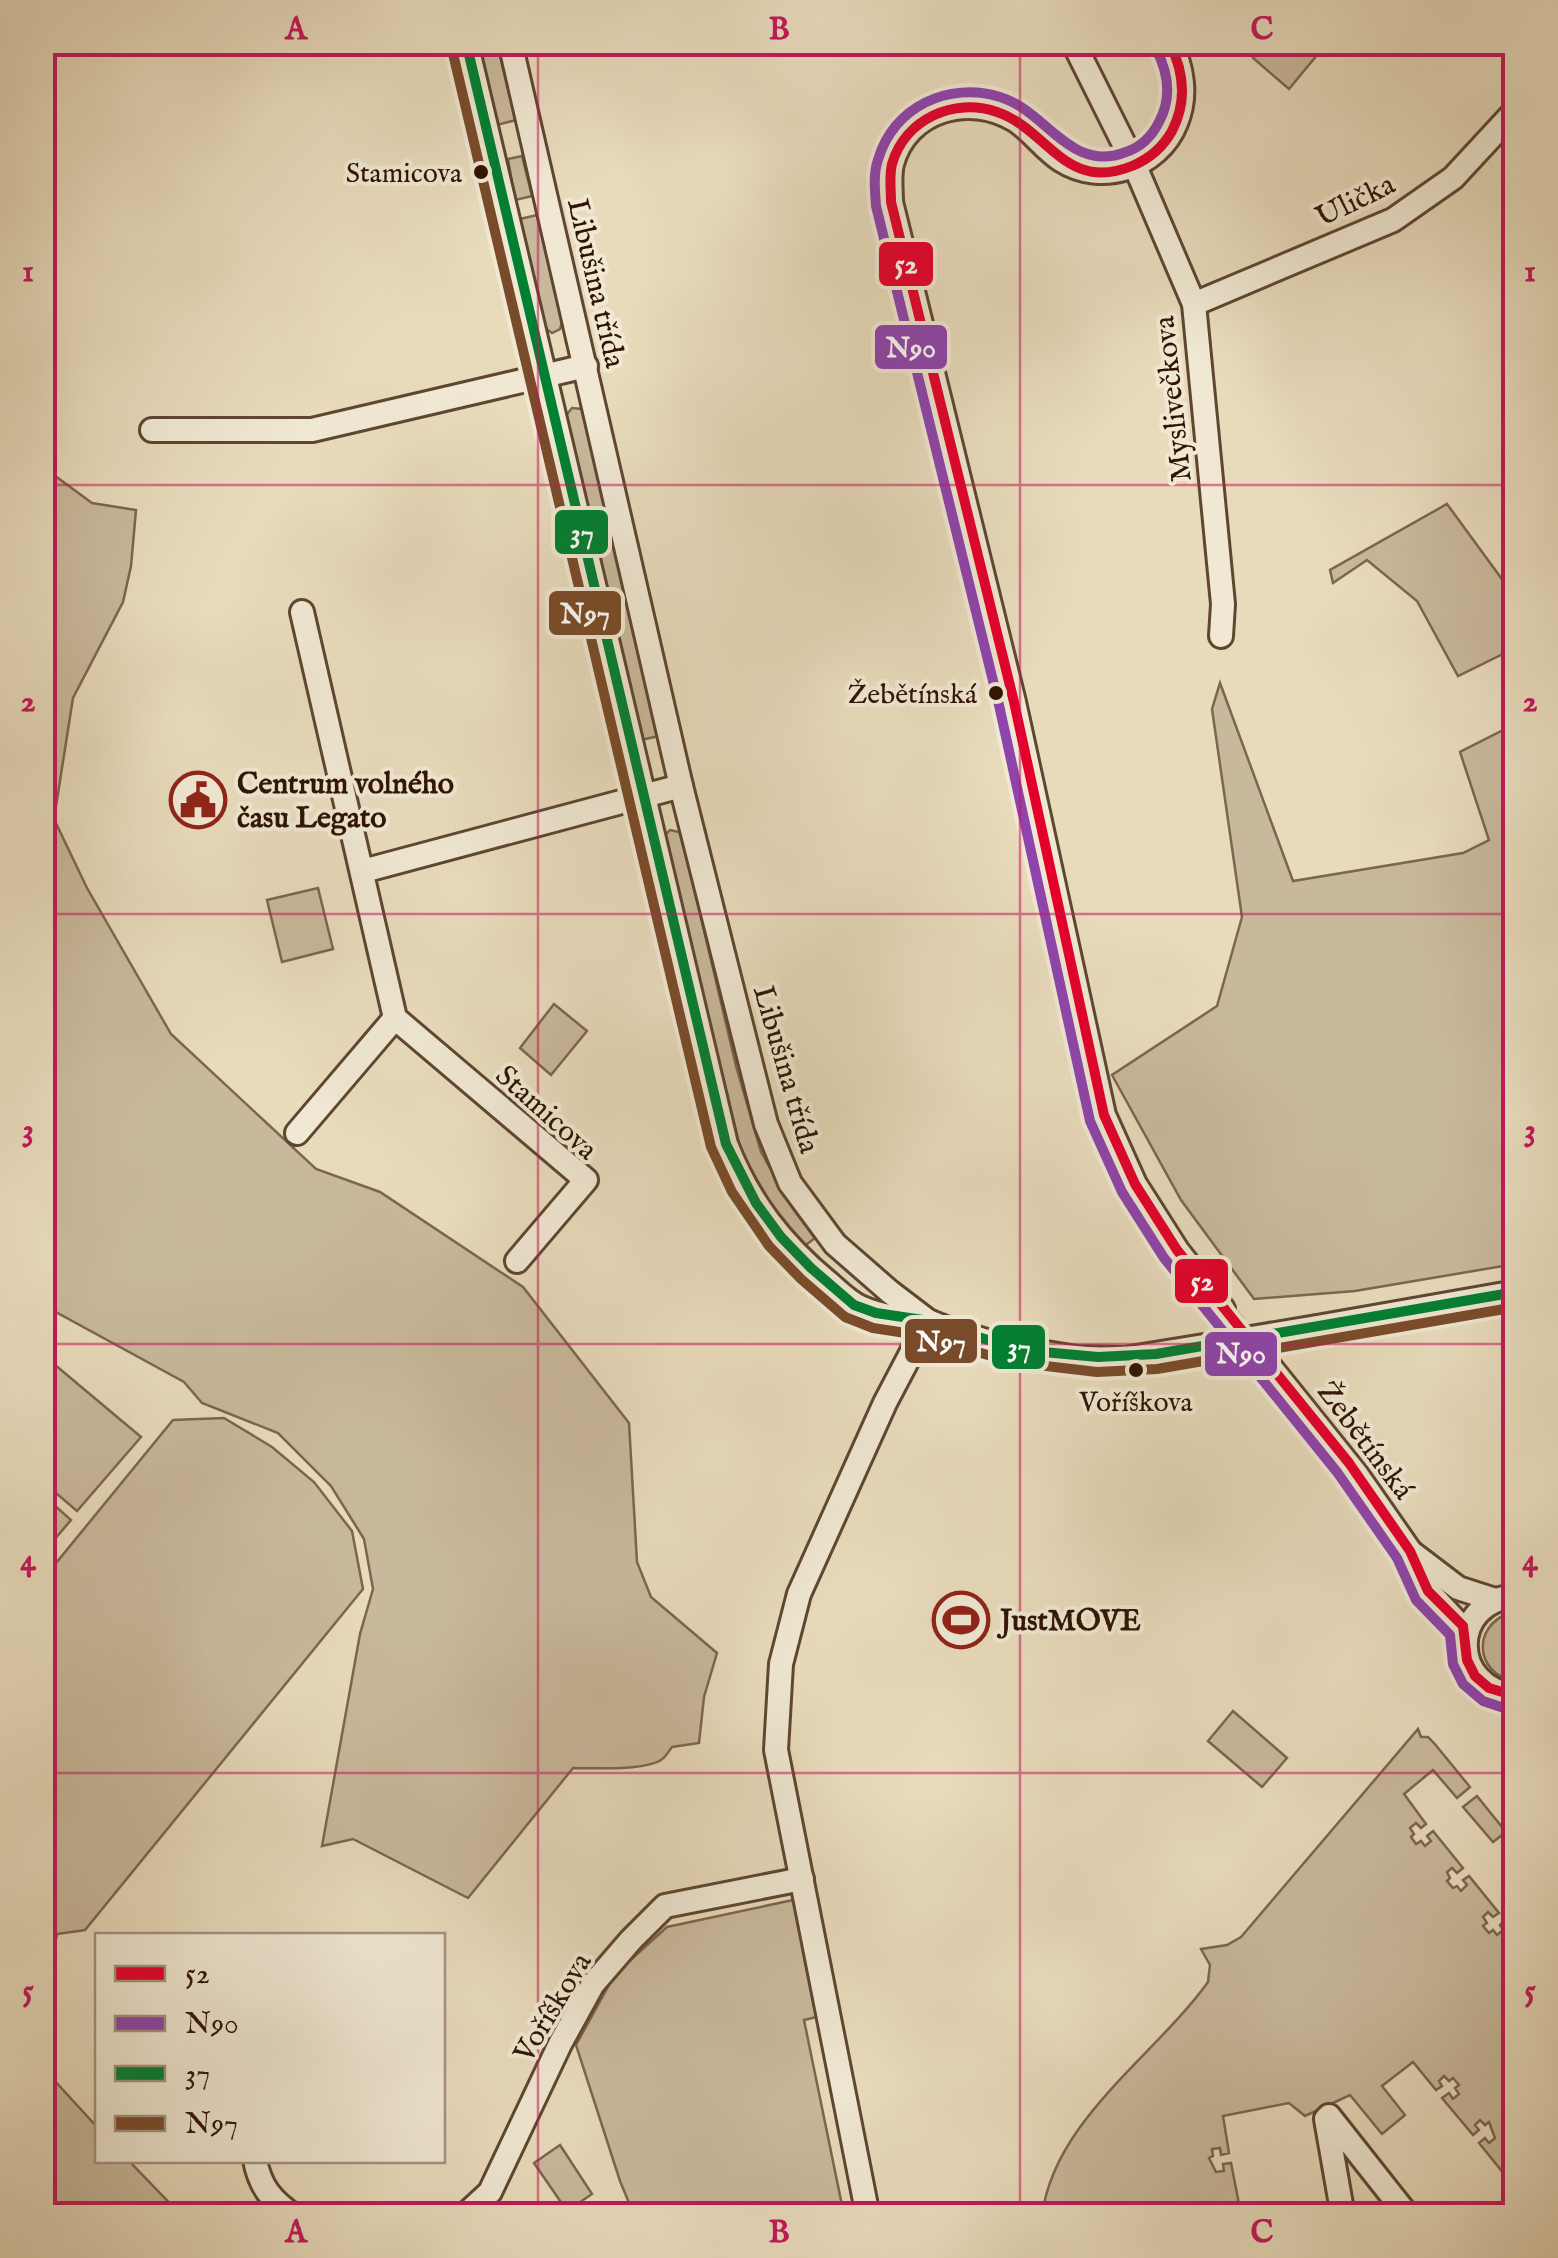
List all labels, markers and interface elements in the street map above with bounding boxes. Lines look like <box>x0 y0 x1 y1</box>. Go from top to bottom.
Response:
text: A <box>283 10 308 51</box>
text: B <box>768 10 790 51</box>
text: C <box>1251 10 1274 51</box>
place label: Stamicova <box>346 157 463 192</box>
marker: Stamicova <box>471 162 491 182</box>
street label: Ulička <box>1310 166 1402 237</box>
street label: Libušina třída <box>557 195 633 372</box>
line badge: 52 <box>877 240 935 288</box>
text: 52 <box>894 248 918 283</box>
text: 1 <box>22 252 34 293</box>
text: 1 <box>1524 252 1536 293</box>
street label: Myslivečkova <box>1146 314 1202 484</box>
line badge: N90 <box>873 323 949 371</box>
text: N90 <box>885 332 936 367</box>
line badge: 37 <box>553 508 610 556</box>
text: 37 <box>570 517 594 552</box>
line badge: N97 <box>547 589 623 637</box>
text: N97 <box>559 598 610 633</box>
place label: Žebětínská <box>848 678 978 713</box>
text: 2 <box>20 682 36 723</box>
text: 2 <box>1522 682 1538 723</box>
marker: Žebětínská <box>986 683 1006 703</box>
place label: Centrum volného času Legato <box>237 766 454 838</box>
public building icon: Centrum volného času Legato <box>168 770 228 830</box>
street label: Libušina třída <box>743 981 827 1158</box>
street label: Stamicova <box>487 1058 605 1169</box>
text: 3 <box>22 1111 34 1152</box>
text: 3 <box>1524 1111 1536 1152</box>
line badge: 52 <box>1173 1257 1230 1305</box>
text: 52 <box>1190 1265 1214 1300</box>
line badge: N97 <box>903 1317 979 1365</box>
line badge: 37 <box>990 1323 1047 1371</box>
text: N97 <box>915 1326 966 1361</box>
line badge: N90 <box>1203 1330 1279 1378</box>
text: 37 <box>1007 1331 1031 1366</box>
text: N90 <box>1215 1338 1266 1373</box>
marker: Voříškova <box>1126 1360 1146 1380</box>
street label: Žebětínská <box>1308 1374 1421 1508</box>
place label: Voříškova <box>1078 1386 1194 1421</box>
text: 4 <box>20 1541 36 1582</box>
text: 4 <box>1522 1541 1538 1582</box>
sports icon: JustMOVE <box>931 1590 991 1650</box>
place label: JustMOVE <box>996 1603 1141 1641</box>
legend <box>95 1933 445 2163</box>
street label: Voříškova <box>506 1946 601 2071</box>
text: 52 <box>185 1956 210 1994</box>
text: 5 <box>22 1971 34 2012</box>
text: 5 <box>1524 1971 1536 2012</box>
text: N90 <box>185 2006 239 2044</box>
text: 37 <box>185 2056 210 2094</box>
text: N97 <box>185 2106 238 2144</box>
text: A <box>283 2213 308 2254</box>
text: B <box>768 2213 790 2254</box>
text: C <box>1251 2213 1274 2254</box>

